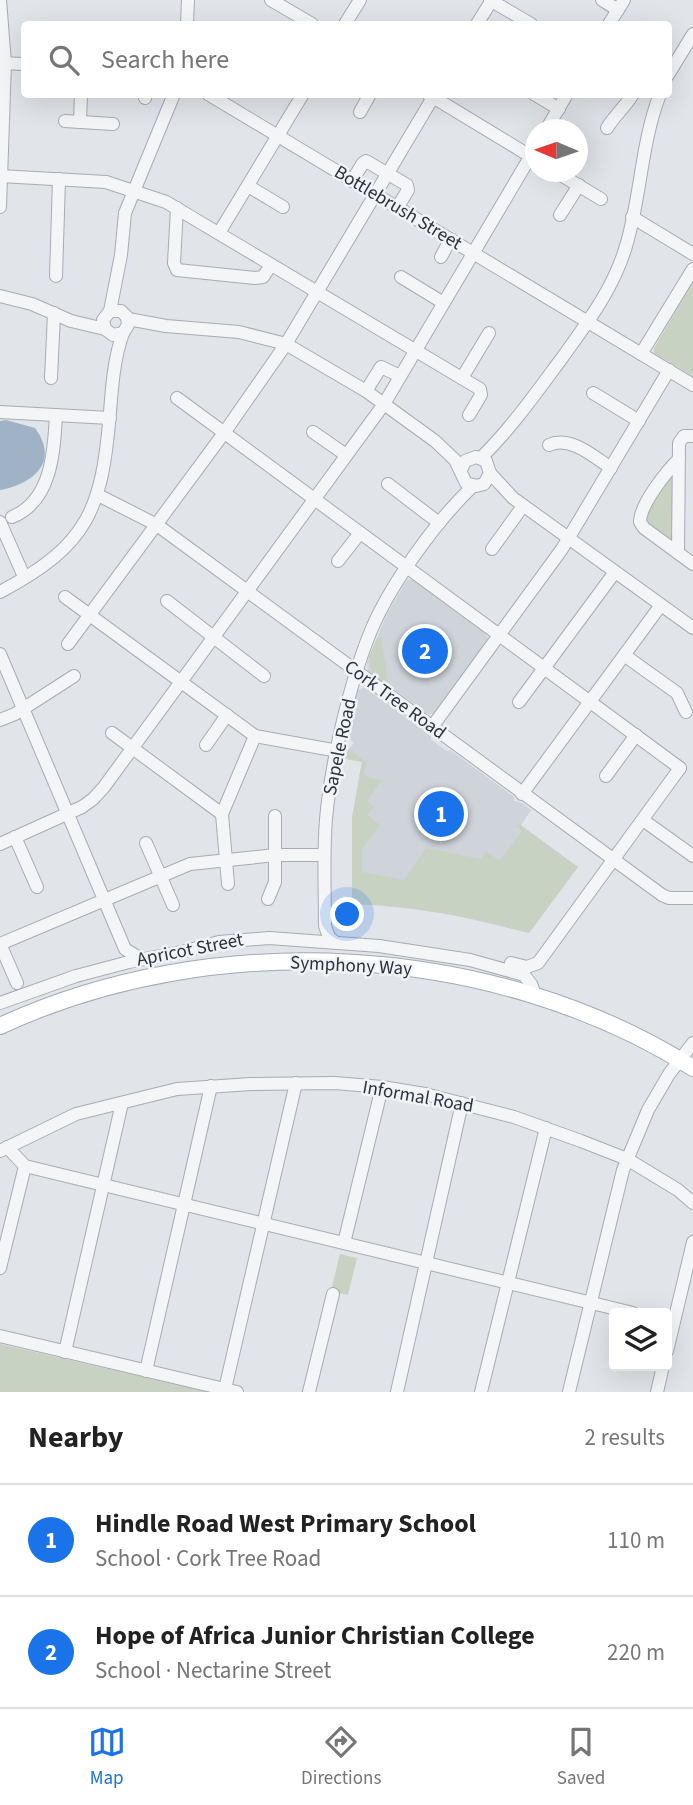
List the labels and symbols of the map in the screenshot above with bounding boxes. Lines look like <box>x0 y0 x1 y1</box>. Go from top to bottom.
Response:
north arrow <box>525 119 588 182</box>
street label: Bottlebrush Street <box>329 159 468 257</box>
pin: 2 <box>402 625 448 677</box>
street label: Cork Tree Road <box>338 654 452 746</box>
street label: Sapele Road <box>317 696 363 798</box>
pin: 1 <box>418 788 464 840</box>
your location <box>330 897 364 931</box>
street label: Apricot Street <box>134 926 246 974</box>
street label: Symphony Way <box>289 949 413 983</box>
street label: Informal Road <box>360 1074 476 1120</box>

